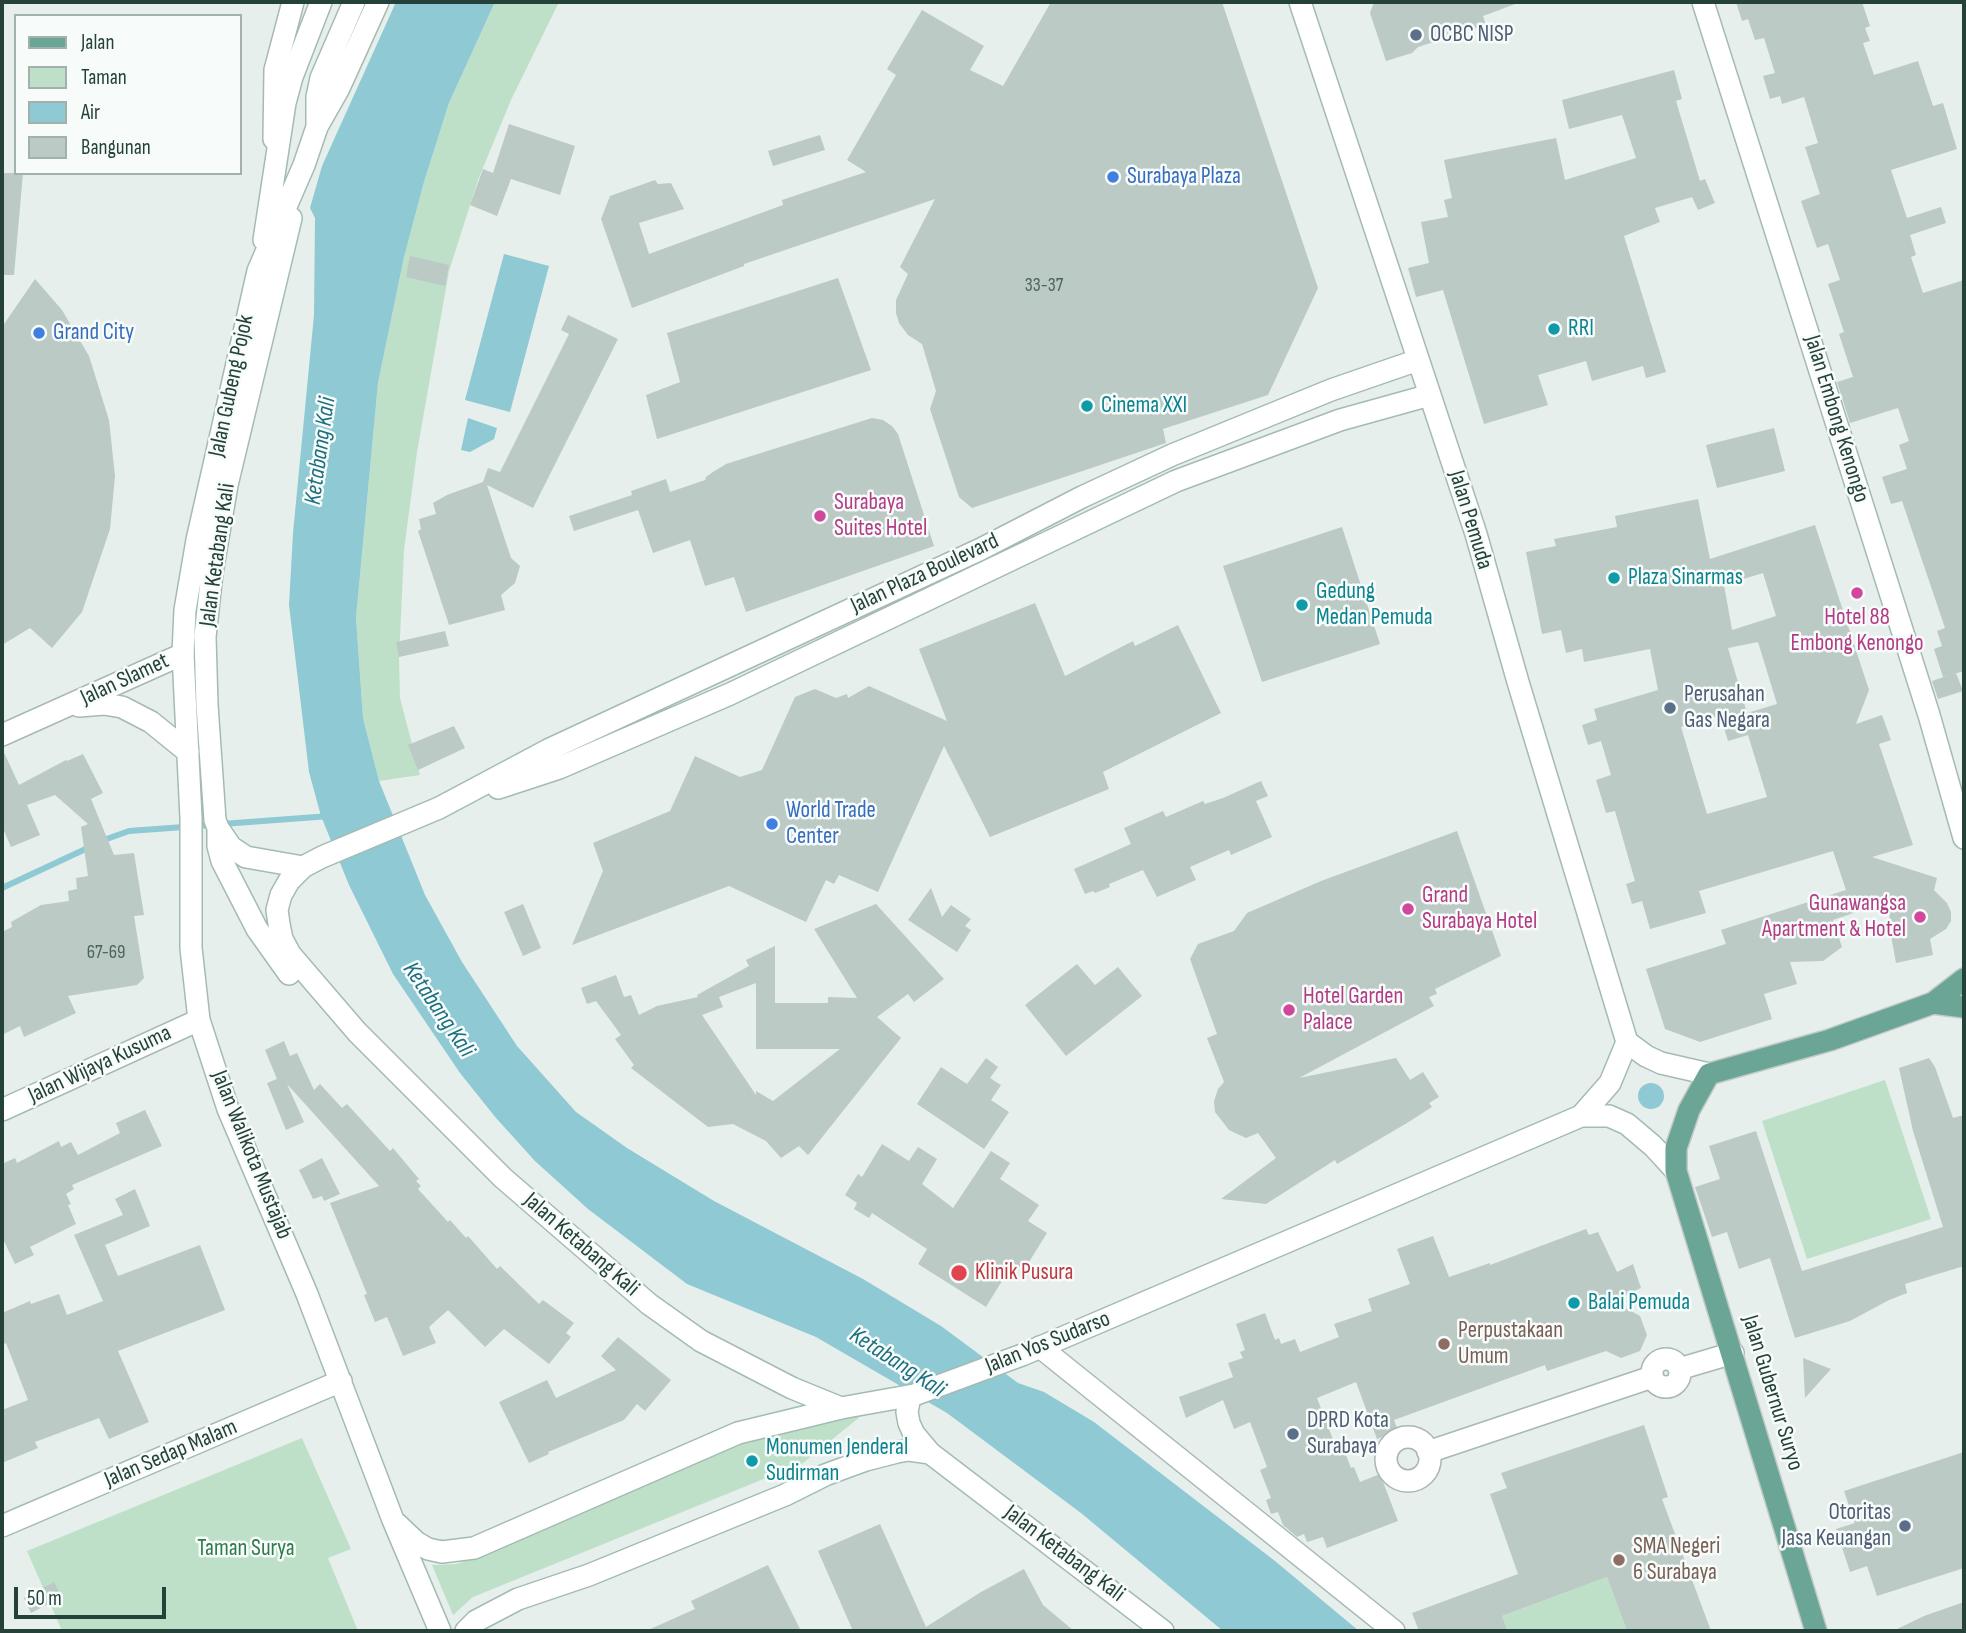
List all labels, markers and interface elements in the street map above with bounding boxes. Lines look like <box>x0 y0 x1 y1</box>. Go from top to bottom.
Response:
legend <box>14 14 242 175</box>
place label: OCBC NISP <box>1430 21 1513 49</box>
marker: OCBC NISP <box>1408 27 1424 43</box>
text: Jalan <box>81 30 114 55</box>
text: Taman <box>81 65 127 90</box>
text: Air <box>81 100 100 125</box>
text: Bangunan <box>81 135 151 160</box>
place label: Surabaya Plaza <box>1127 163 1241 191</box>
marker: Surabaya Plaza <box>1105 169 1121 185</box>
house number: 33-37 <box>1025 275 1063 297</box>
street label: Jalan Gubeng Pojok <box>203 312 261 460</box>
place label: RRI <box>1568 315 1594 343</box>
place label: Grand City <box>53 319 134 347</box>
marker: RRI <box>1546 321 1562 337</box>
marker: Grand City <box>31 325 47 341</box>
street label: Jalan Embong Kenongo <box>1797 332 1875 506</box>
place label: Cinema XXI <box>1101 392 1187 420</box>
water label: Ketabang Kali <box>299 395 343 507</box>
marker: Cinema XXI <box>1079 398 1095 414</box>
street label: Jalan Pemuda <box>1442 467 1498 573</box>
street label: Jalan Ketabang Kali <box>194 482 242 628</box>
place label: Surabaya Suites Hotel <box>834 489 927 543</box>
marker: Surabaya Suites Hotel <box>812 508 828 524</box>
street label: Jalan Plaza Boulevard <box>847 528 1003 620</box>
place label: Plaza Sinarmas <box>1628 564 1743 592</box>
marker: Plaza Sinarmas <box>1606 570 1622 586</box>
place label: Gedung Medan Pemuda <box>1316 578 1433 632</box>
marker: Hotel 88 Embong Kenongo <box>1849 585 1865 601</box>
marker: Gedung Medan Pemuda <box>1294 597 1310 613</box>
place label: Hotel 88 Embong Kenongo <box>1790 604 1924 658</box>
street label: Jalan Slamet <box>77 648 173 712</box>
place label: Perusahan Gas Negara <box>1684 681 1770 735</box>
marker: Perusahan Gas Negara <box>1662 700 1678 716</box>
place label: World Trade Center <box>786 797 876 851</box>
marker: World Trade Center <box>764 816 780 832</box>
place label: Grand Surabaya Hotel <box>1422 882 1537 936</box>
place label: Gunawangsa Apartment & Hotel <box>1762 890 1906 944</box>
marker: Grand Surabaya Hotel <box>1400 901 1416 917</box>
marker: Gunawangsa Apartment & Hotel <box>1912 909 1928 925</box>
house number: 67-69 <box>87 942 125 964</box>
water label: Ketabang Kali <box>396 957 480 1063</box>
place label: Hotel Garden Palace <box>1303 983 1403 1037</box>
marker: Hotel Garden Palace <box>1281 1002 1297 1018</box>
street label: Jalan Wijaya Kusuma <box>24 1020 176 1110</box>
street label: Jalan Walikota Mustajab <box>205 1067 297 1243</box>
street label: Jalan Ketabang Kali <box>517 1187 645 1303</box>
place label: Klinik Pusura <box>975 1259 1073 1287</box>
marker: Klinik Pusura <box>949 1263 969 1283</box>
place label: Balai Pemuda <box>1588 1289 1690 1317</box>
marker: Balai Pemuda <box>1566 1295 1582 1311</box>
street label: Jalan Yos Sudarso <box>982 1305 1114 1381</box>
street label: Jalan Gubernur Suryo <box>1735 1312 1809 1474</box>
place label: Perpustakaan Umum <box>1458 1317 1563 1371</box>
water label: Ketabang Kali <box>844 1321 950 1405</box>
marker: Perpustakaan Umum <box>1436 1336 1452 1352</box>
place label: DPRD Kota Surabaya <box>1307 1407 1389 1461</box>
street label: Jalan Sedap Malam <box>101 1414 241 1494</box>
marker: DPRD Kota Surabaya <box>1285 1426 1301 1442</box>
place label: Monumen Jenderal Sudirman <box>766 1434 908 1488</box>
marker: Monumen Jenderal Sudirman <box>744 1453 760 1469</box>
place label: Otoritas Jasa Keuangan <box>1782 1499 1891 1553</box>
street label: Jalan Ketabang Kali <box>998 1500 1130 1608</box>
marker: Otoritas Jasa Keuangan <box>1897 1518 1913 1534</box>
place label: SMA Negeri 6 Surabaya <box>1633 1533 1720 1587</box>
park label: Taman Surya <box>197 1535 295 1563</box>
marker: SMA Negeri 6 Surabaya <box>1611 1552 1627 1568</box>
scale bar <box>18 1574 170 1618</box>
text: 50 m <box>27 1586 62 1611</box>

